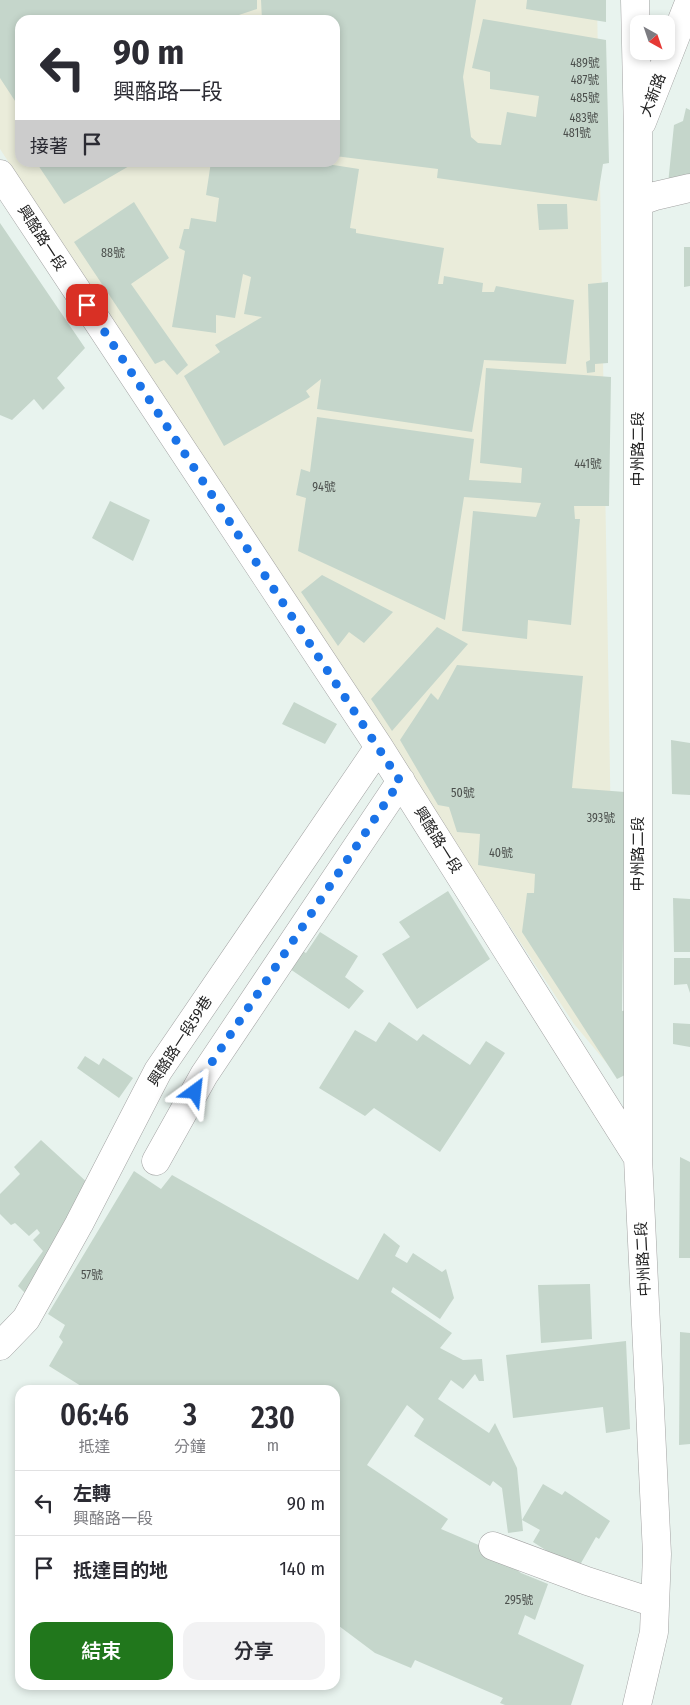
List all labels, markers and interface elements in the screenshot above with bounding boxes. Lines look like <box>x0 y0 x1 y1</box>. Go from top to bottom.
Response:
north arrow <box>630 15 675 60</box>
map controls <box>630 15 675 60</box>
text: 90 m <box>113 31 184 73</box>
icon: left <box>30 35 95 100</box>
house number: 489號 <box>570 56 600 70</box>
street label: 大新路 <box>637 71 669 119</box>
house number: 487號 <box>571 73 599 87</box>
text: 興酪路一段 <box>113 78 223 105</box>
house number: 485號 <box>570 91 600 105</box>
house number: 483號 <box>569 111 599 125</box>
house number: 481號 <box>563 126 591 140</box>
icon: arrive <box>78 130 106 158</box>
text: 接著 <box>30 135 68 158</box>
street label: 興酪路一段 <box>14 202 70 274</box>
house number: 88號 <box>101 246 125 260</box>
pin <box>66 284 108 326</box>
icon: arrive <box>73 291 101 319</box>
street label: 中州路二段 <box>629 411 647 487</box>
house number: 441號 <box>574 457 602 471</box>
house number: 94號 <box>312 480 336 494</box>
house number: 50號 <box>451 786 475 800</box>
street label: 興酪路一段 <box>410 803 466 877</box>
house number: 393號 <box>587 811 615 825</box>
street label: 中州路二段 <box>629 816 647 892</box>
house number: 40號 <box>489 846 513 860</box>
street label: 興酪路一段59巷 <box>144 993 216 1089</box>
position arrow <box>168 1065 220 1117</box>
street label: 中州路二段 <box>632 1221 654 1297</box>
house number: 57號 <box>81 1268 103 1282</box>
text: 06:46 <box>60 1397 129 1433</box>
text: 3 <box>183 1397 197 1433</box>
text: 230 <box>251 1400 295 1436</box>
text: m <box>267 1436 279 1455</box>
text: 抵達 <box>78 1437 111 1456</box>
text: 分鐘 <box>174 1437 206 1456</box>
text: 左轉 <box>73 1482 111 1505</box>
icon: left <box>30 1489 58 1517</box>
text: 90 m <box>287 1492 325 1515</box>
text: 興酪路一段 <box>73 1509 153 1528</box>
icon: arrive <box>30 1554 58 1582</box>
text: 140 m <box>279 1557 325 1580</box>
text: 抵達目的地 <box>73 1559 168 1582</box>
house number: 295號 <box>505 1593 533 1607</box>
button: 結束 <box>30 1622 173 1680</box>
button: 分享 <box>183 1622 325 1680</box>

